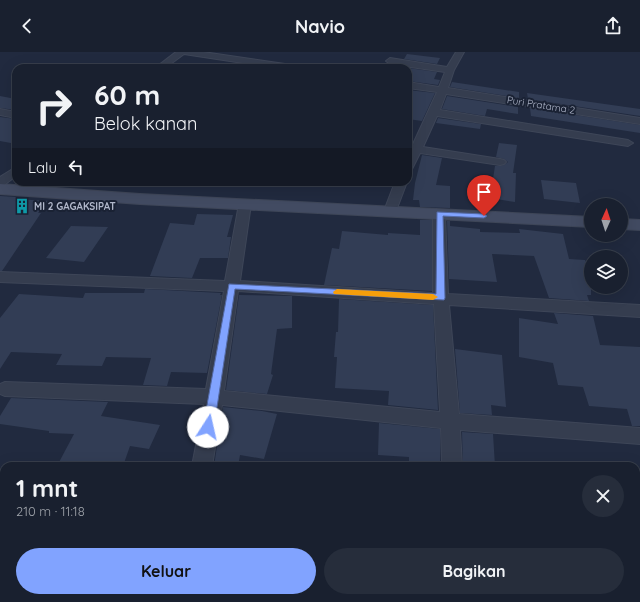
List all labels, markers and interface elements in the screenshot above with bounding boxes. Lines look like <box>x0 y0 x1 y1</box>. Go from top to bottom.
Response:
icon: back <box>16 15 38 37</box>
text: Navio <box>295 15 345 38</box>
icon: share <box>602 15 624 37</box>
text: 60 m <box>94 77 160 112</box>
icon: right <box>28 80 80 132</box>
street label: Puri Pratama 2 <box>506 93 577 117</box>
text: Belok kanan <box>94 112 197 135</box>
icon: left <box>65 156 87 178</box>
text: Lalu <box>28 158 57 177</box>
pin <box>467 175 501 216</box>
icon: arrive <box>473 181 495 203</box>
building icon: MI 2 GAGAKSIPAT <box>13 197 31 215</box>
north arrow <box>584 198 628 242</box>
map controls <box>584 198 628 294</box>
place label: MI 2 GAGAKSIPAT <box>34 200 116 213</box>
button: layers <box>584 250 628 294</box>
position arrow <box>187 406 229 448</box>
text: 1 mnt <box>16 473 78 503</box>
button: close <box>582 475 624 517</box>
text: 210 m · 11:18 <box>16 503 85 519</box>
button: Keluar <box>16 548 316 594</box>
button: Bagikan <box>324 548 624 594</box>

